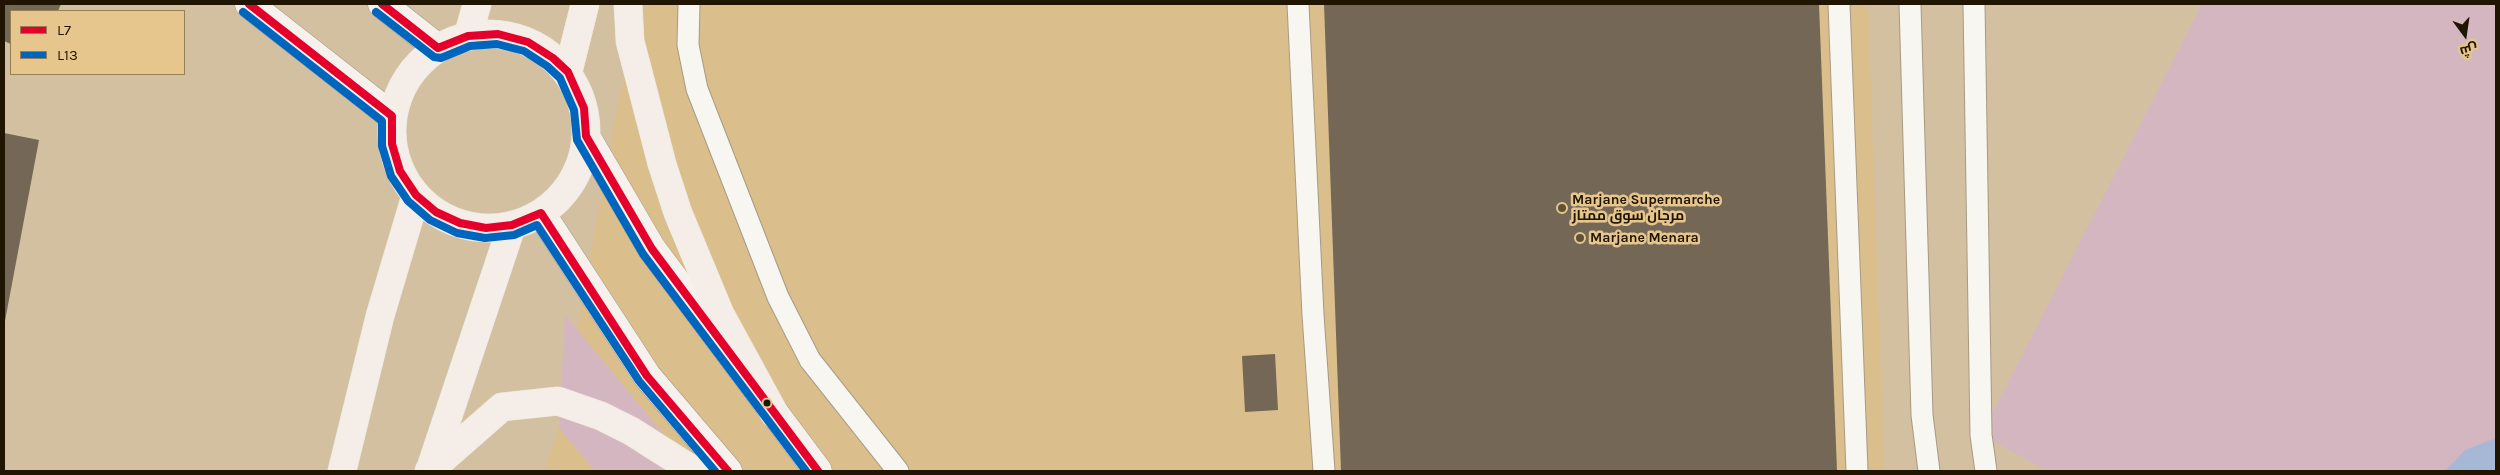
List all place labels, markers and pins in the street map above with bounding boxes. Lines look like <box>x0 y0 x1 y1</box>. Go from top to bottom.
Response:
place label: Marjane Supermarche مرجان سوق ممتاز <box>1572 192 1720 224</box>
marker: Marjane Supermarche مرجان سوق ممتاز <box>1556 202 1568 214</box>
place label: Marjane Menara <box>1590 230 1699 246</box>
marker: Marjane Menara <box>1574 232 1586 244</box>
unlabelled marker <box>762 398 772 408</box>

